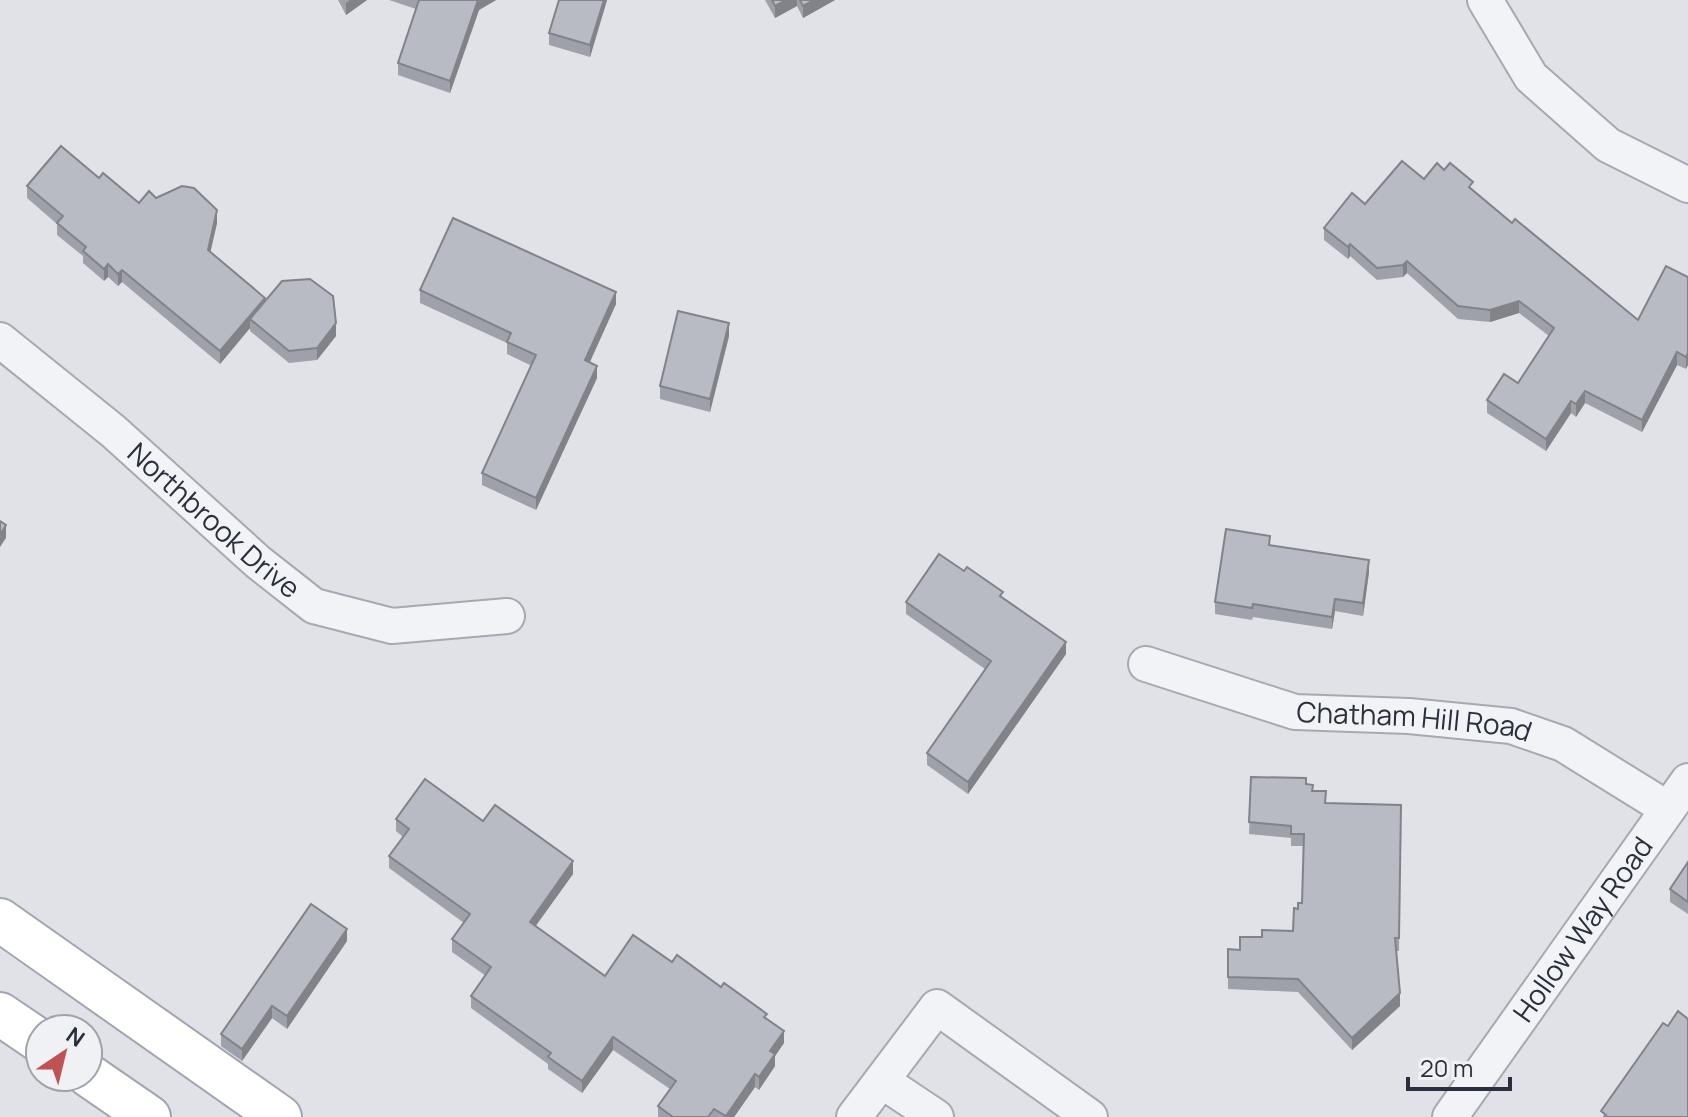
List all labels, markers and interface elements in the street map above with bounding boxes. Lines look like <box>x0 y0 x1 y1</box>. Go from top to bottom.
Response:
street label: Northbrook Drive <box>120 433 309 606</box>
street label: Chatham Hill Road <box>1296 692 1537 750</box>
street label: Hollow Way Road <box>1504 829 1661 1029</box>
north arrow <box>24 1013 104 1093</box>
text: N <box>60 1020 91 1053</box>
scale bar <box>1408 1041 1510 1091</box>
text: 20 m <box>1420 1051 1473 1084</box>

